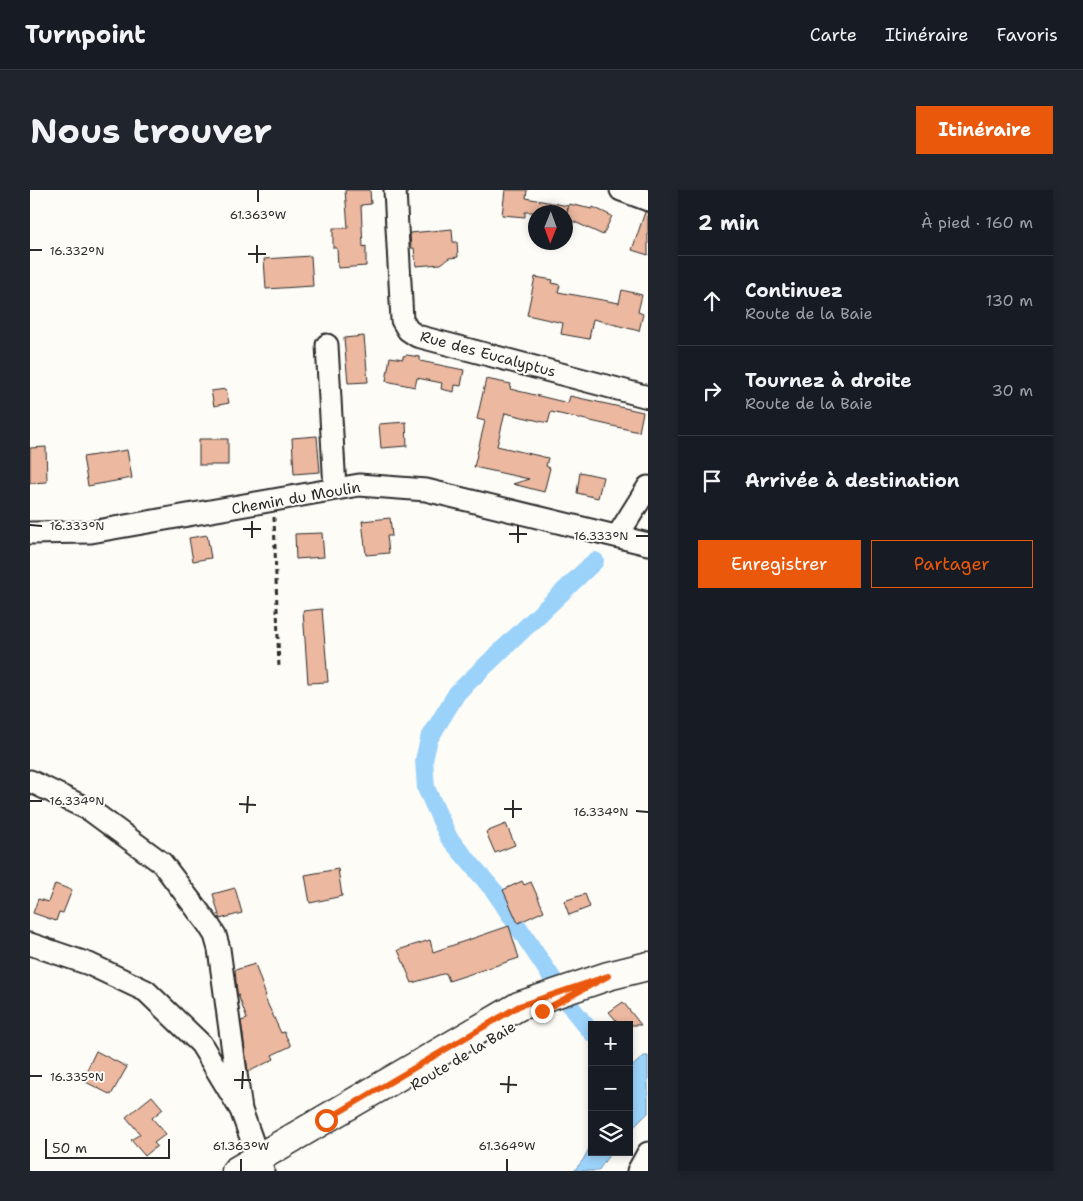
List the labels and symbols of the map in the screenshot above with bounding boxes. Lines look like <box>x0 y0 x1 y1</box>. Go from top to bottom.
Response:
north arrow <box>528 205 573 250</box>
text: 61.363°W <box>230 207 286 223</box>
text: 16.332°N <box>50 243 104 259</box>
street label: Rue des Eucalyptus <box>418 326 558 382</box>
street label: Chemin du Moulin <box>230 477 362 519</box>
text: 16.333°N <box>50 518 104 534</box>
text: 16.333°N <box>574 528 628 544</box>
text: 16.334°N <box>50 793 104 809</box>
text: 16.334°N <box>574 804 628 820</box>
route end <box>531 1000 554 1023</box>
street label: Route de la Baie <box>407 1017 519 1095</box>
text: 16.335°N <box>50 1069 104 1085</box>
route start <box>315 1109 338 1132</box>
scale bar <box>45 1136 170 1159</box>
text: 61.363°W <box>213 1138 269 1154</box>
text: 61.364°W <box>479 1138 535 1154</box>

